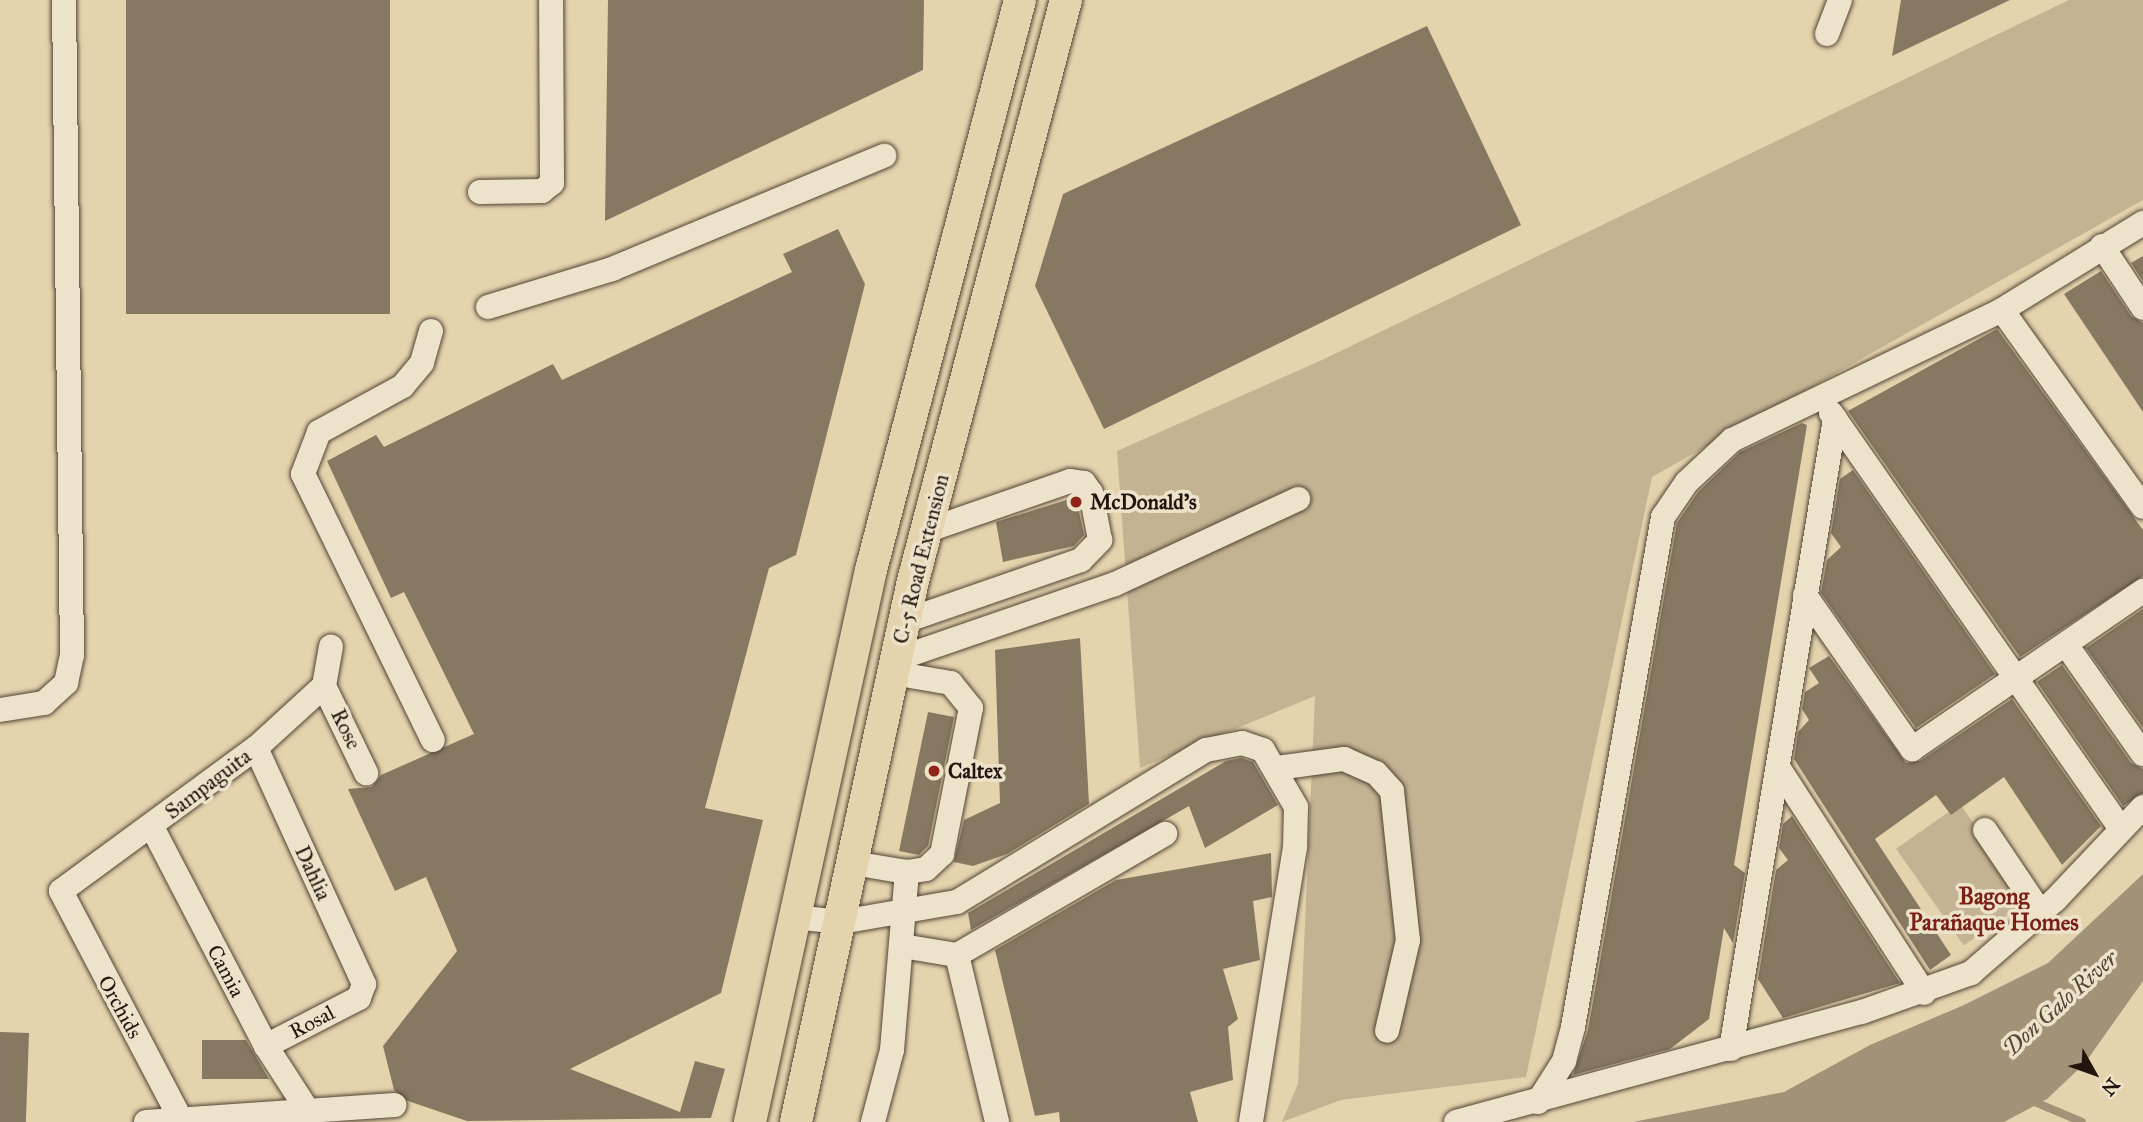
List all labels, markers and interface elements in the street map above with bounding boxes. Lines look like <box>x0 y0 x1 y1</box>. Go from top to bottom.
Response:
street label: C-5 Road Extension <box>888 472 954 646</box>
place label: McDonald's <box>1090 489 1197 515</box>
marker: McDonald's <box>1068 494 1084 510</box>
street label: Rose <box>326 705 366 753</box>
street label: Sampaguita <box>160 743 256 825</box>
place label: Caltex <box>948 758 1002 784</box>
marker: Caltex <box>926 763 942 779</box>
street label: Dahlia <box>289 842 337 904</box>
district label: Bagong Parañaque Homes <box>1909 882 2079 936</box>
street label: Camia <box>202 941 250 1001</box>
water label: Don Galo River <box>1997 944 2123 1062</box>
street label: Orchids <box>92 971 148 1043</box>
street label: Rosal <box>285 1000 339 1044</box>
north arrow <box>2059 1038 2129 1108</box>
text: N <box>2096 1073 2124 1100</box>

